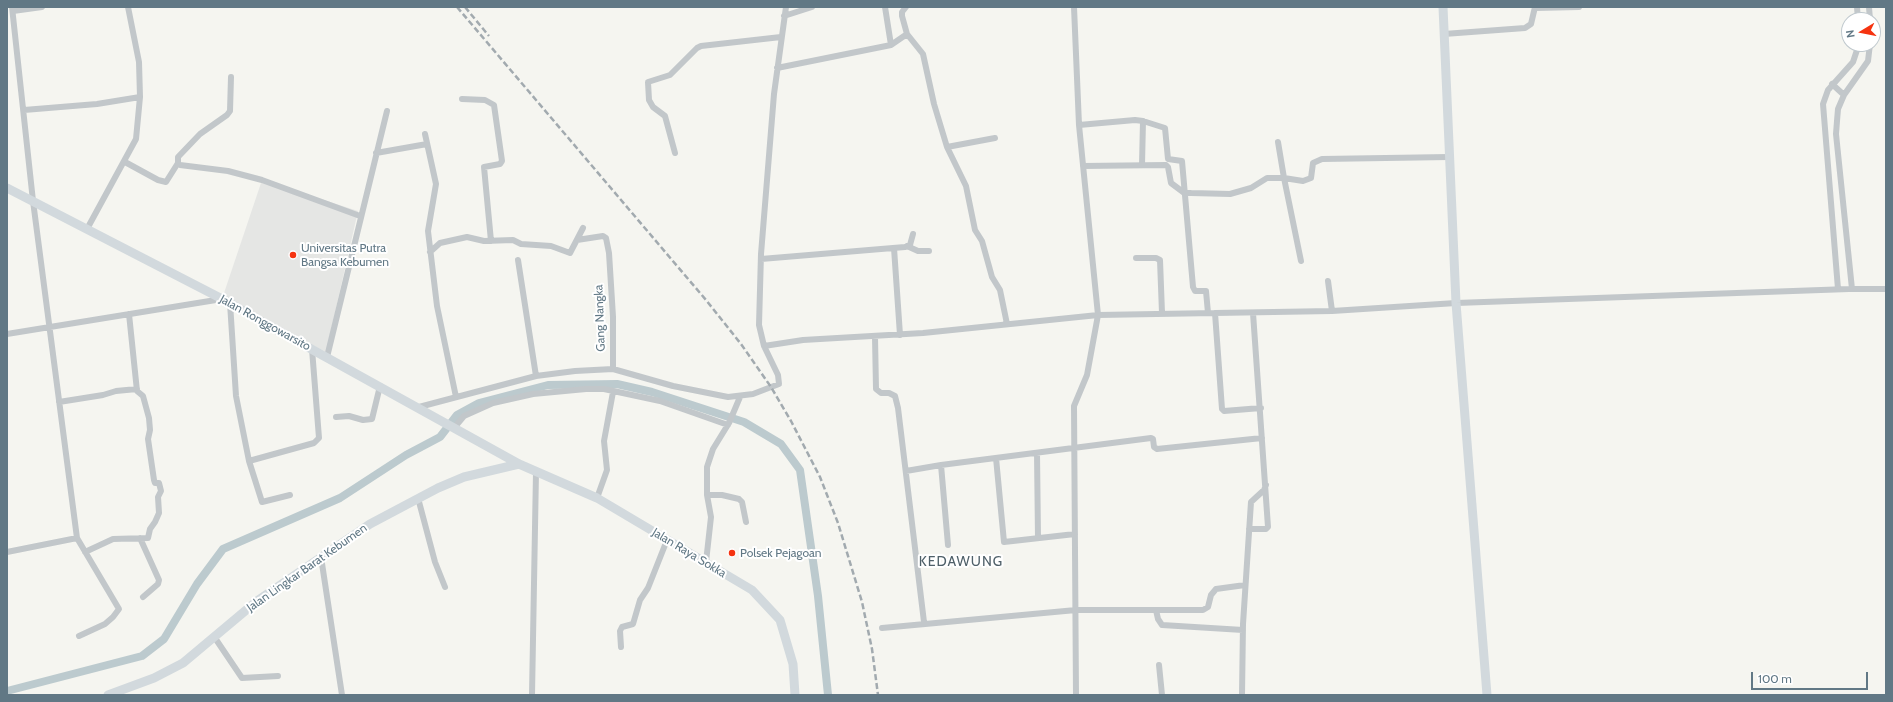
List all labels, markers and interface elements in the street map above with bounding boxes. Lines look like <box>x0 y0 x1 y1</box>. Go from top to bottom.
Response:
north arrow <box>1841 12 1881 52</box>
text: N <box>1843 29 1858 39</box>
place label: Universitas Putra Bangsa Kebumen <box>301 241 389 269</box>
marker: Universitas Putra Bangsa Kebumen <box>288 250 298 260</box>
street label: Gang Nangka <box>592 284 608 352</box>
street label: Jalan Ronggowarsito <box>217 292 313 354</box>
street label: Jalan Lingkar Barat Kebumen <box>244 521 370 615</box>
street label: Jalan Raya Sokka <box>649 525 729 581</box>
place label: Polsek Pejagoan <box>740 546 822 560</box>
marker: Polsek Pejagoan <box>727 548 737 558</box>
district label: KEDAWUNG <box>919 554 1003 570</box>
scale bar <box>1753 664 1870 690</box>
text: 100 m <box>1758 671 1792 686</box>

